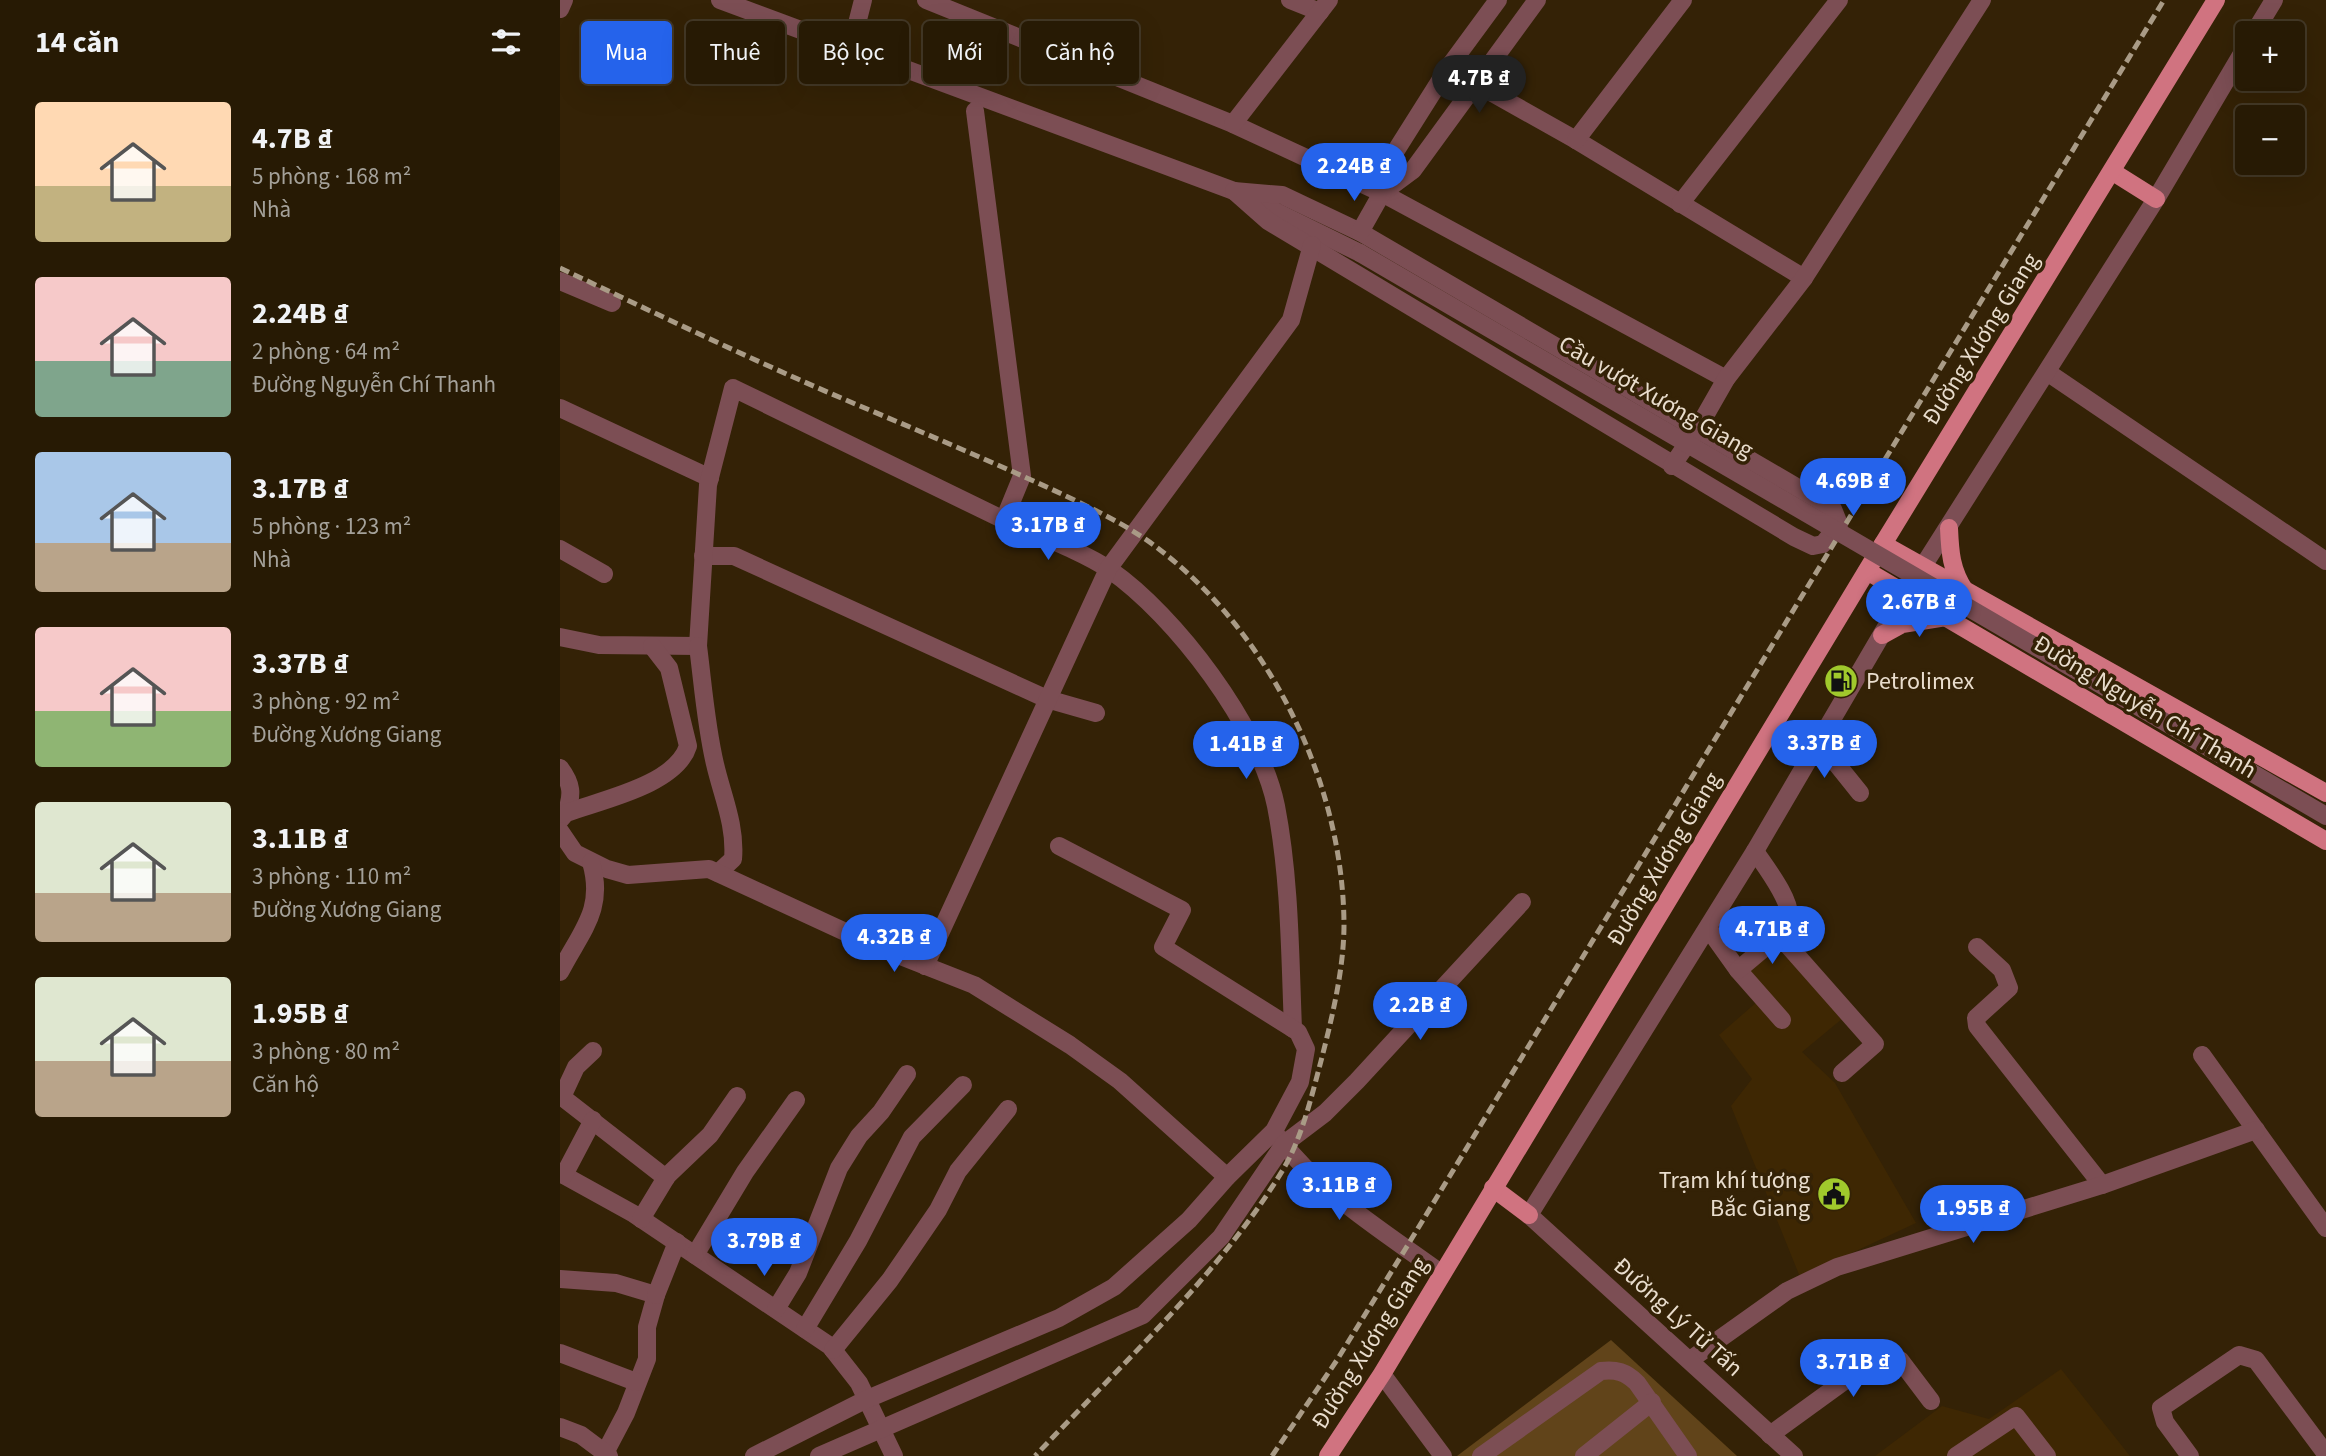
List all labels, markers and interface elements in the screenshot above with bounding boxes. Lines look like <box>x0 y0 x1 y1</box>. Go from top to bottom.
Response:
text: 14 căn <box>35 21 119 64</box>
chip: Mua <box>581 21 672 84</box>
chip: Thuê <box>686 21 785 84</box>
chip: Bộ lọc <box>799 21 909 84</box>
chip: Mới <box>923 21 1007 84</box>
chip: Căn hộ <box>1021 21 1139 84</box>
map controls <box>2235 21 2305 175</box>
button: + <box>2235 21 2305 91</box>
icon: filters <box>487 23 525 61</box>
pin: 4.7B ₫ <box>1422 55 1536 115</box>
text: 4.7B ₫ <box>1448 61 1510 94</box>
button: − <box>2235 105 2305 175</box>
text: 4.7B ₫ <box>252 117 333 160</box>
icon: home <box>91 130 175 214</box>
pin: 2.24B ₫ <box>1289 144 1419 203</box>
text: 2.24B ₫ <box>1317 149 1391 182</box>
text: 5 phòng · 168 m² <box>252 160 411 193</box>
text: Nhà <box>252 193 291 226</box>
street label: Đường Xương Giang <box>1914 246 2048 432</box>
text: 2.24B ₫ <box>252 292 349 335</box>
icon: home <box>91 305 175 389</box>
street label: Cầu vượt Xương Giang <box>1552 327 1760 467</box>
text: 2 phòng · 64 m² <box>252 335 400 368</box>
text: Đường Nguyễn Chí Thanh <box>252 368 496 401</box>
pin: 4.69B ₫ <box>1788 458 1918 518</box>
text: 4.69B ₫ <box>1816 464 1890 497</box>
text: 3.17B ₫ <box>252 467 349 510</box>
icon: home <box>91 480 175 564</box>
pin: 3.17B ₫ <box>983 503 1113 562</box>
text: 3.17B ₫ <box>1011 508 1085 541</box>
text: 5 phòng · 123 m² <box>252 510 411 543</box>
text: Nhà <box>252 543 291 576</box>
pin: 2.67B ₫ <box>1854 580 1984 639</box>
text: 2.67B ₫ <box>1882 585 1956 618</box>
street label: Đường Nguyễn Chí Thanh <box>2027 626 2263 788</box>
text: 3.37B ₫ <box>252 642 349 685</box>
icon: home <box>91 655 175 739</box>
fuel station icon: Petrolimex <box>1822 662 1860 700</box>
place label: Petrolimex <box>1866 664 1975 699</box>
text: 3 phòng · 92 m² <box>252 685 400 718</box>
text: Đường Xương Giang <box>252 718 441 751</box>
pin: 3.37B ₫ <box>1759 720 1889 780</box>
pin: 1.41B ₫ <box>1181 722 1311 781</box>
text: 3.37B ₫ <box>1787 726 1861 759</box>
text: 1.41B ₫ <box>1209 727 1283 760</box>
street label: Đường Xương Giang <box>1598 765 1730 953</box>
text: 3.11B ₫ <box>252 817 349 860</box>
icon: home <box>91 830 175 914</box>
text: 3 phòng · 110 m² <box>252 860 411 893</box>
text: Đường Xương Giang <box>252 893 441 926</box>
pin: 4.71B ₫ <box>1707 906 1837 966</box>
text: 4.71B ₫ <box>1735 912 1809 945</box>
pin: 4.32B ₫ <box>829 914 959 974</box>
text: 4.32B ₫ <box>857 920 931 953</box>
pin: 2.2B ₫ <box>1363 982 1477 1042</box>
text: 2.2B ₫ <box>1389 988 1451 1021</box>
text: 1.95B ₫ <box>252 992 349 1035</box>
icon: home <box>91 1005 175 1089</box>
text: 3 phòng · 80 m² <box>252 1035 400 1068</box>
text: Căn hộ <box>252 1068 319 1101</box>
pin: 3.11B ₫ <box>1274 1162 1404 1222</box>
place label: Trạm khí tượng Bắc Giang <box>1659 1163 1810 1226</box>
text: 3.11B ₫ <box>1302 1168 1376 1201</box>
public building icon: Trạm khí tượng Bắc Giang <box>1815 1175 1853 1213</box>
pin: 1.95B ₫ <box>1908 1186 2038 1245</box>
text: 1.95B ₫ <box>1936 1191 2010 1224</box>
pin: 3.79B ₫ <box>699 1218 829 1278</box>
text: 3.79B ₫ <box>727 1224 801 1257</box>
street label: Đường Lý Tử Tấn <box>1605 1249 1751 1385</box>
street label: Đường Xương Giang <box>1303 1250 1437 1436</box>
pin: 3.71B ₫ <box>1788 1340 1918 1399</box>
text: 3.71B ₫ <box>1816 1345 1890 1378</box>

